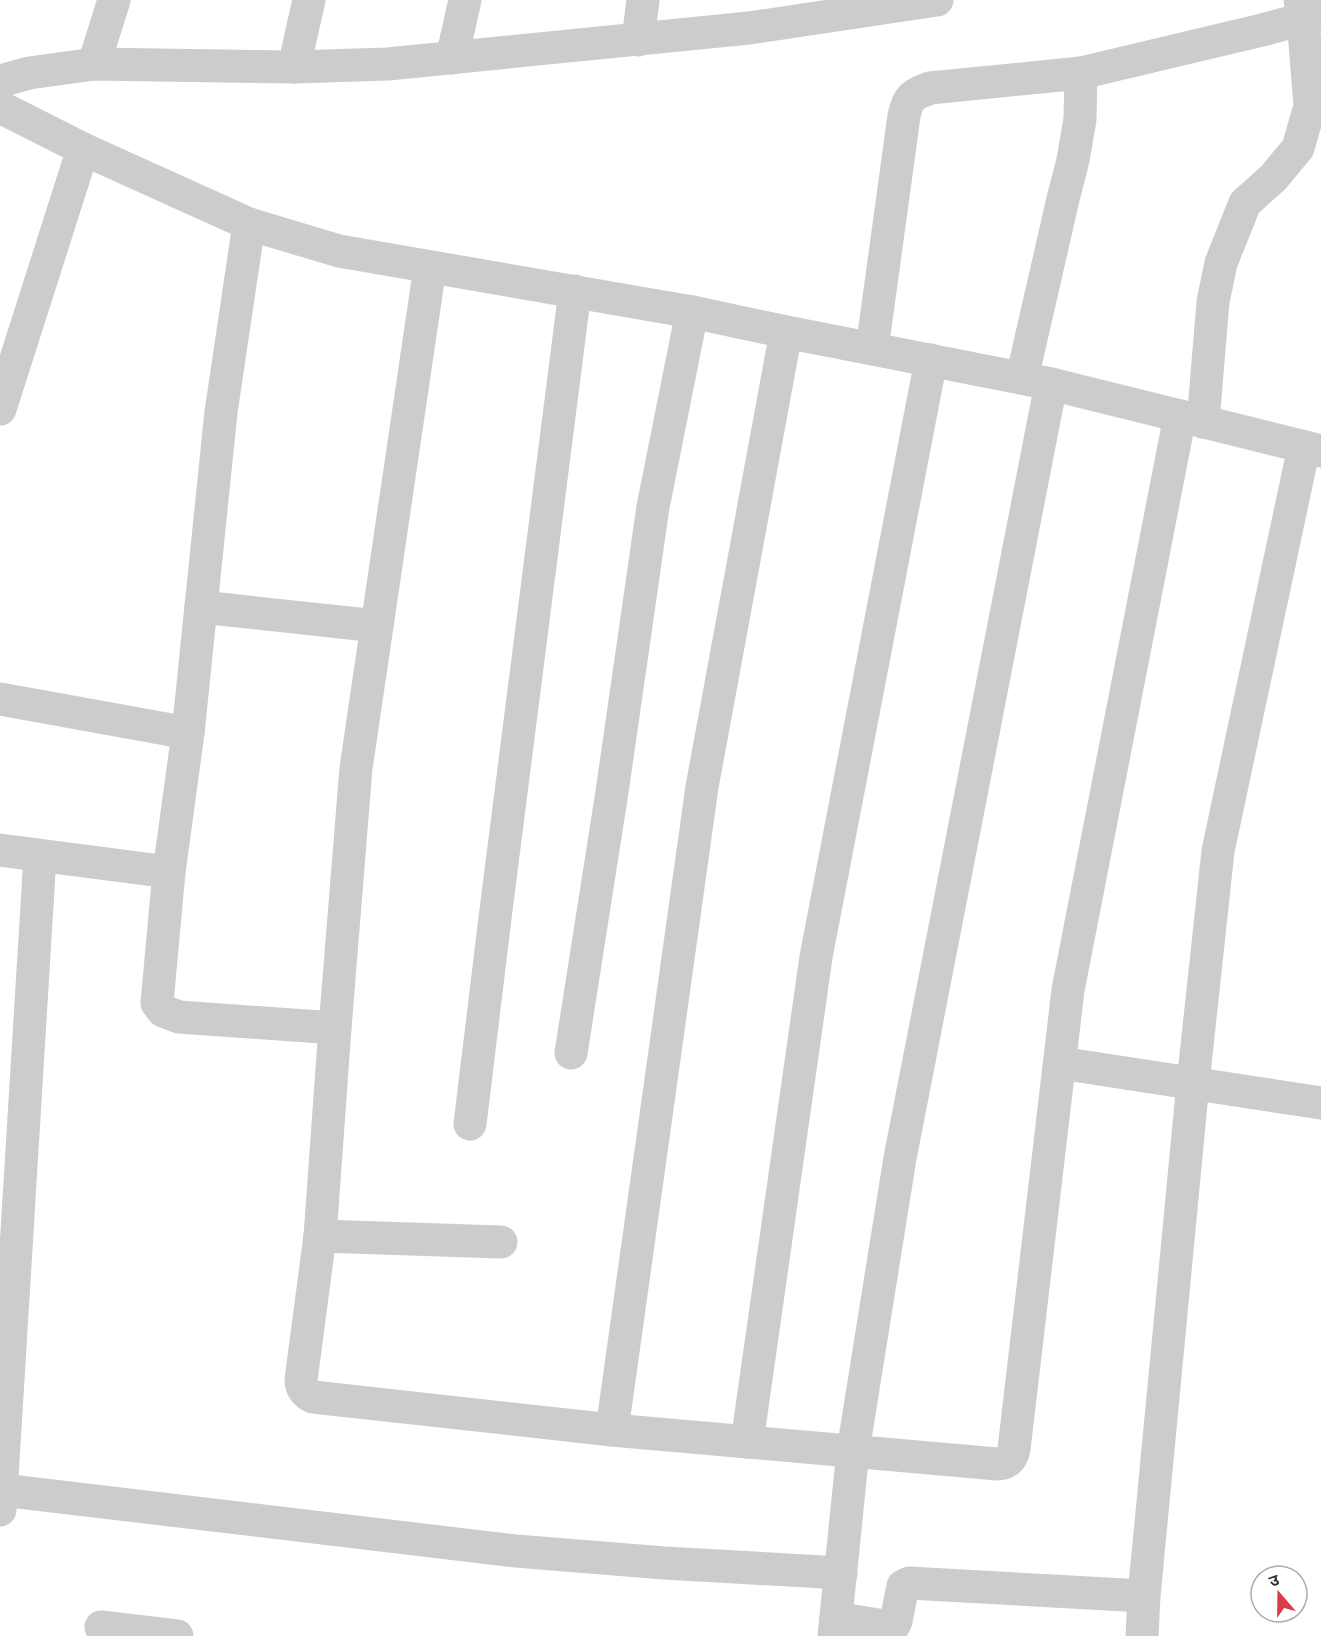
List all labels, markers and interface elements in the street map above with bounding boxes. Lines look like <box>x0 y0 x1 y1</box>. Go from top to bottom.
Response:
north arrow <box>1249 1564 1309 1624</box>
text: उ <box>1266 1569 1282 1590</box>

